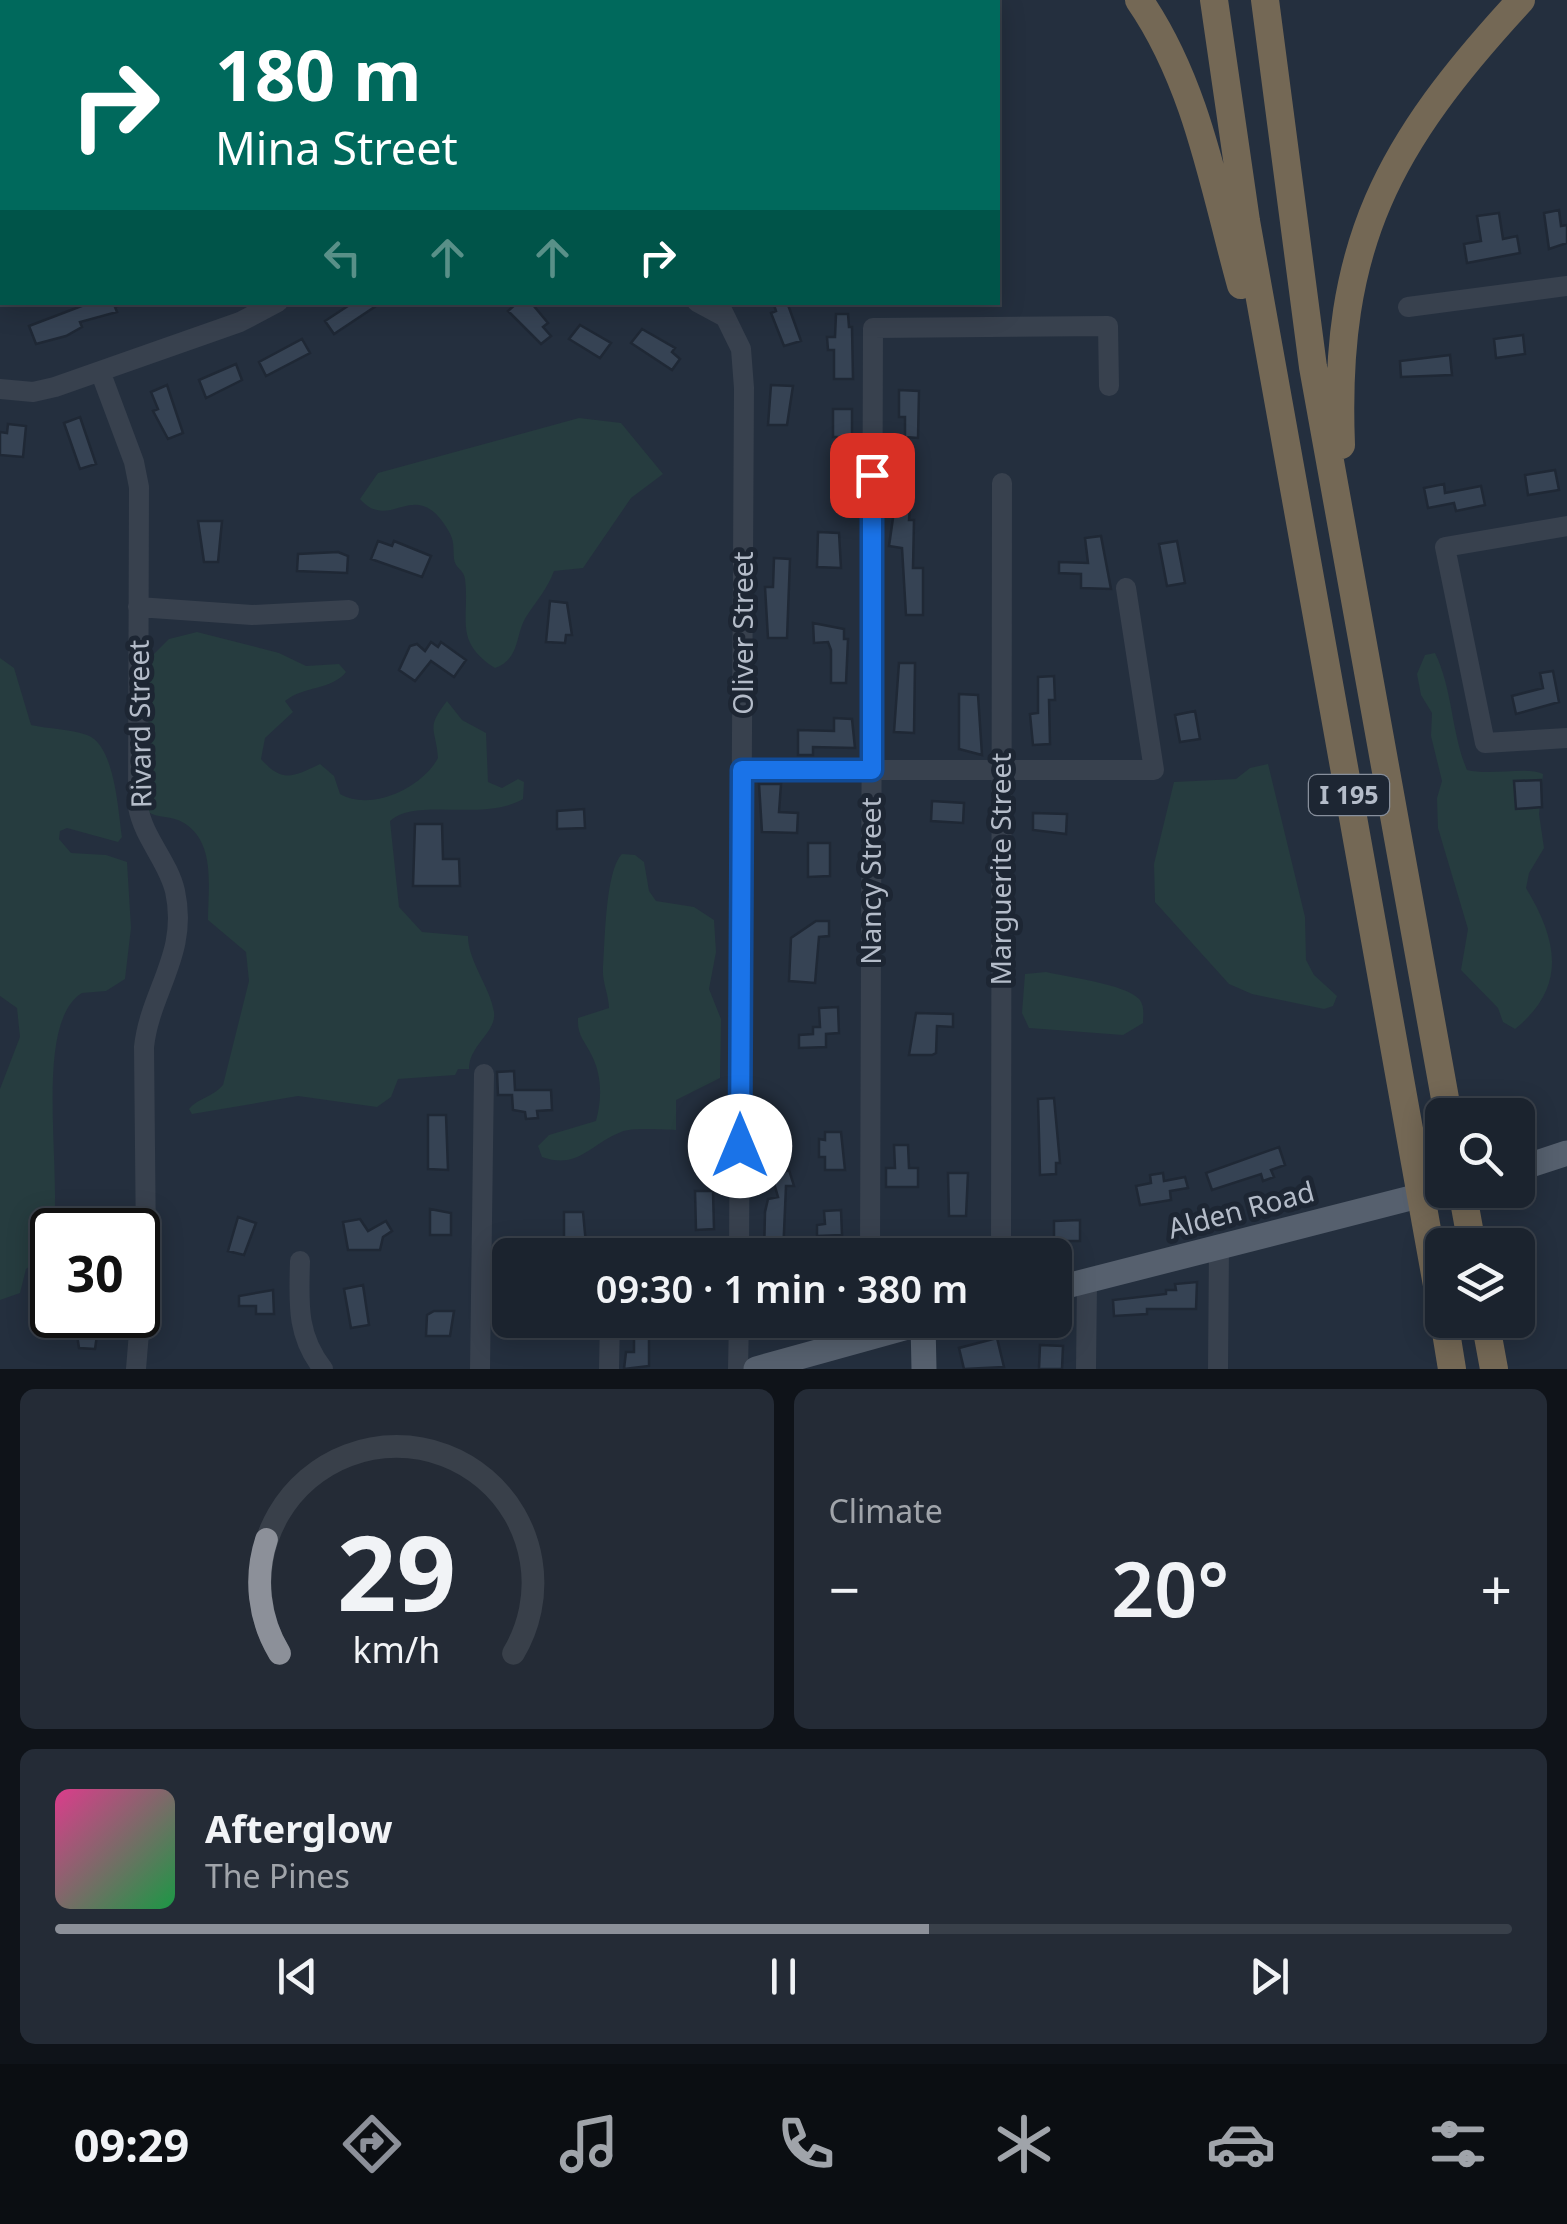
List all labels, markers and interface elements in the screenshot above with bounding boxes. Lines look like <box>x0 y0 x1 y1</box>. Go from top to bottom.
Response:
text: 180 m <box>215 26 422 122</box>
icon: right <box>50 40 180 170</box>
text: Mina Street <box>215 117 458 178</box>
icon: left <box>315 230 370 285</box>
icon: ahead <box>420 230 475 285</box>
icon: ahead <box>525 230 580 285</box>
icon: right <box>630 230 685 285</box>
pin <box>830 433 915 518</box>
icon: arrive <box>845 448 900 503</box>
street label: Oliver Street <box>723 551 761 715</box>
street label: Rivard Street <box>119 640 159 808</box>
street label: Marguerite Street <box>981 753 1019 985</box>
road number: I 195 <box>1309 775 1389 815</box>
street label: Nancy Street <box>851 797 889 965</box>
position arrow <box>688 1094 792 1198</box>
map controls <box>1425 1098 1535 1338</box>
button: search <box>1425 1098 1535 1208</box>
street label: Alden Road <box>1163 1171 1318 1247</box>
speed limit sign: 30 <box>30 1208 160 1338</box>
button: layers <box>1425 1228 1535 1338</box>
text: 09:30 · 1 min · 380 m <box>596 1262 968 1314</box>
text: Climate <box>829 1489 943 1532</box>
text: 29 <box>337 1500 456 1641</box>
text: 20° <box>1111 1537 1229 1639</box>
text: − <box>829 1551 860 1626</box>
text: + <box>1481 1551 1512 1626</box>
text: km/h <box>353 1625 441 1673</box>
text: Afterglow <box>205 1802 393 1854</box>
text: The Pines <box>205 1854 350 1897</box>
icon: previous <box>270 1949 325 2004</box>
icon: pause <box>756 1949 811 2004</box>
icon: next <box>1242 1949 1297 2004</box>
icon: directions <box>337 2109 407 2179</box>
icon: music <box>554 2109 624 2179</box>
icon: phone <box>771 2109 841 2179</box>
icon: climate <box>989 2109 1059 2179</box>
icon: car <box>1206 2109 1276 2179</box>
icon: filters <box>1423 2109 1493 2179</box>
text: 09:29 <box>74 2114 189 2175</box>

